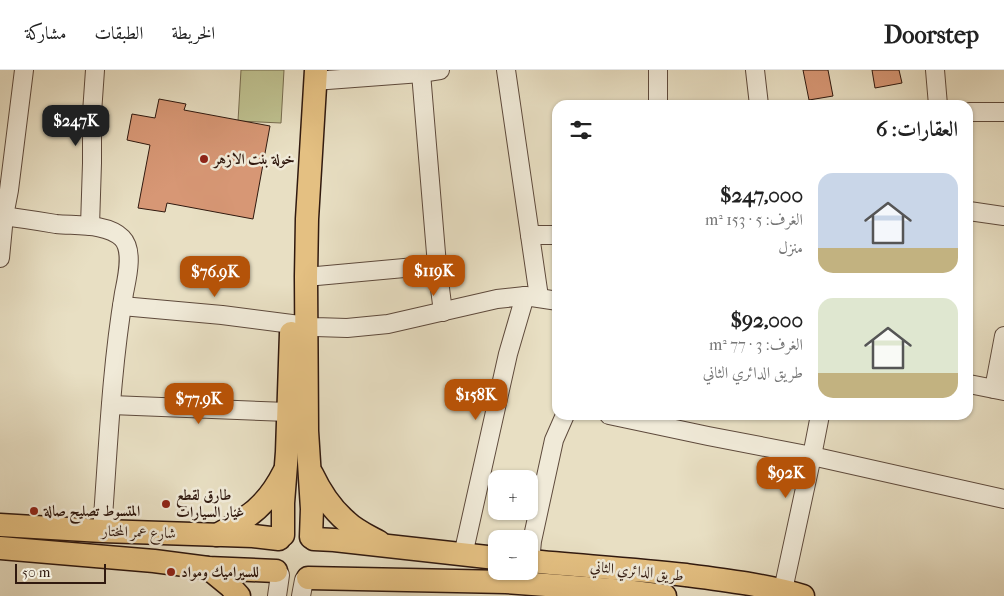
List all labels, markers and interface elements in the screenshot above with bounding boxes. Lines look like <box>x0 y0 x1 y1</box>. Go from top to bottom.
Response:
text: Doorstep <box>884 21 979 49</box>
text: مشاركة <box>25 23 66 44</box>
text: الطبقات <box>94 23 143 44</box>
text: الخريطة <box>171 23 215 44</box>
pin: $247K <box>41 104 111 147</box>
text: $247K <box>53 111 99 130</box>
icon: filters <box>567 116 595 144</box>
text: العقارات: 6 <box>876 117 958 141</box>
place label: خولة بنت الازهر <box>212 150 295 169</box>
marker: خولة بنت الازهر <box>198 153 210 165</box>
text: $247,000 <box>720 183 803 207</box>
icon: home <box>858 193 918 253</box>
text: الغرف: 5 · 153 m² <box>705 210 803 229</box>
text: منزل <box>778 238 803 257</box>
pin: $119K <box>399 254 469 297</box>
pin: $76.9K <box>174 256 256 298</box>
text: $119K <box>414 261 454 280</box>
text: $76.9K <box>191 262 239 281</box>
text: $92,000 <box>731 308 803 332</box>
icon: home <box>858 318 918 378</box>
text: الغرف: 3 · 77 m² <box>709 335 803 354</box>
text: طريق الدائري الثاني <box>703 363 803 382</box>
pin: $158K <box>441 378 511 421</box>
pin: $77.9K <box>158 382 240 425</box>
text: $158K <box>455 385 497 404</box>
text: $77.9K <box>176 389 222 408</box>
pin: $92K <box>756 456 816 499</box>
text: $92K <box>767 463 805 482</box>
map controls <box>488 470 538 580</box>
button: + <box>488 470 538 520</box>
place label: طارق لقطع غيار السيارات <box>176 486 244 521</box>
marker: طارق لقطع غيار السيارات <box>160 498 172 510</box>
place label: المتسوط تصليح صالة <box>43 502 140 525</box>
marker: المتسوط تصليح صالة <box>28 505 40 517</box>
street label: شارع عمر المختار <box>100 522 176 546</box>
button: − <box>488 530 538 580</box>
street label: طريق الدائري الثاني <box>589 557 685 588</box>
scale bar <box>15 561 106 584</box>
place label: للسيراميك ومواد <box>181 563 259 581</box>
text: 50 m <box>22 564 50 581</box>
marker: للسيراميك ومواد <box>165 566 177 578</box>

